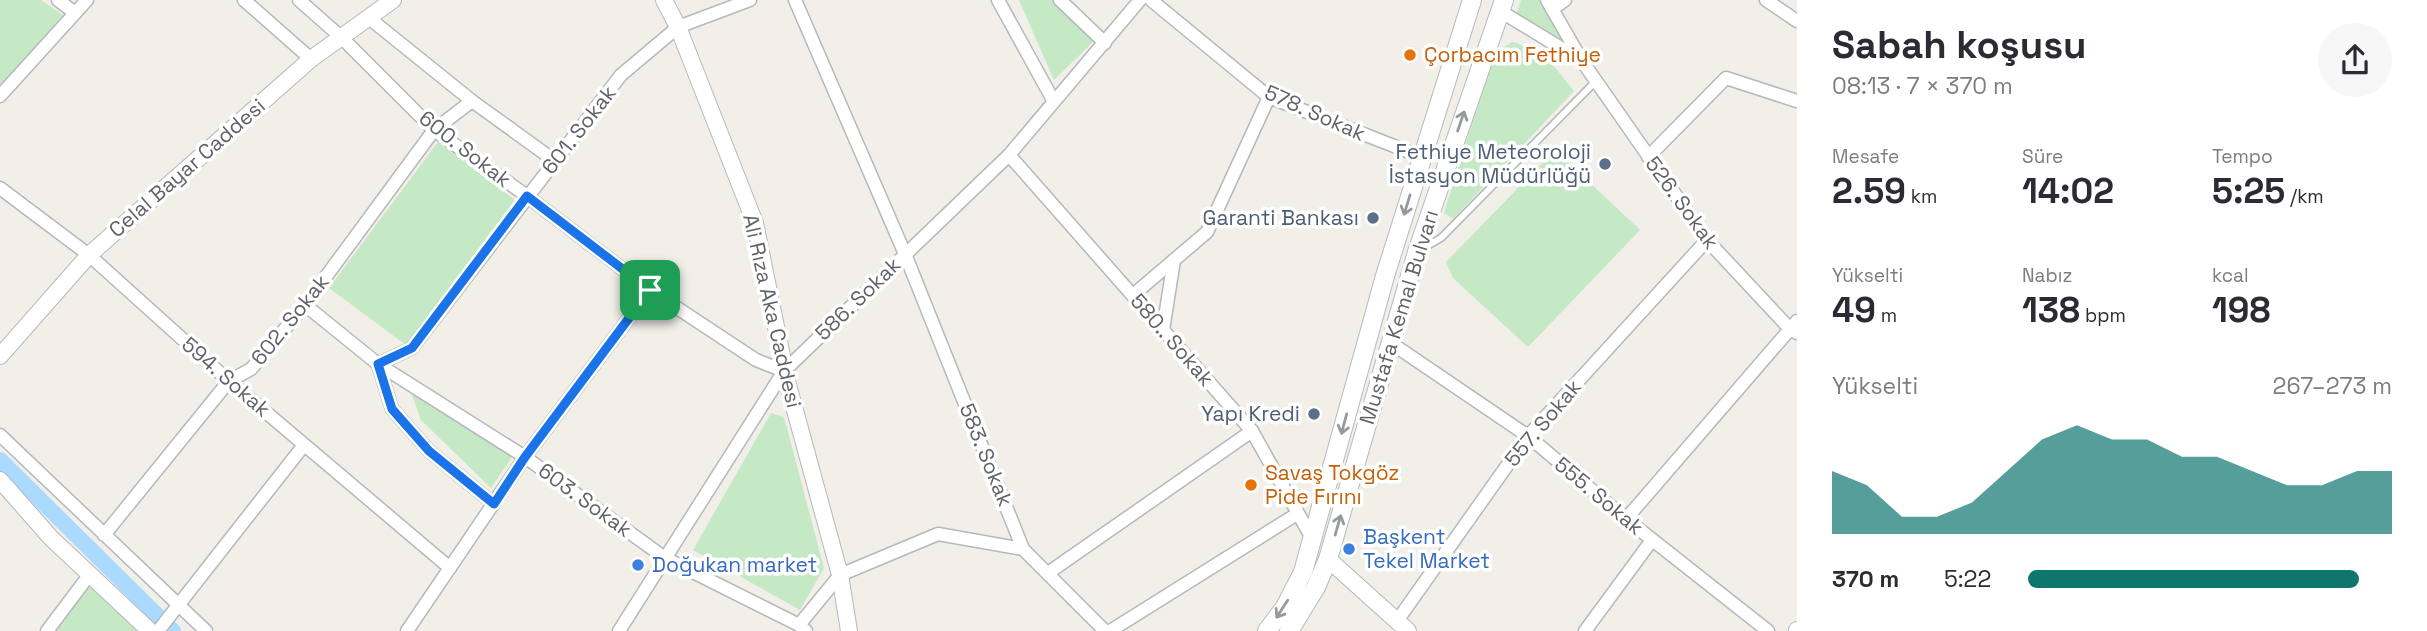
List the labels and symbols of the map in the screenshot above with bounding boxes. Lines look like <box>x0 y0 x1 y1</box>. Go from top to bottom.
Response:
place label: Çorbacım Fethiye <box>1424 41 1601 68</box>
marker: Çorbacım Fethiye <box>1402 47 1418 63</box>
street label: 578. Sokak <box>1261 78 1370 147</box>
street label: 601. Sokak <box>536 80 622 180</box>
street label: Celal Bayar Caddesi <box>103 92 270 243</box>
street label: 600. Sokak <box>414 104 517 193</box>
one-way arrow <box>1456 110 1469 132</box>
place label: Fethiye Meteoroloji İstasyon Müdürlüğü <box>1389 138 1591 189</box>
street label: 526. Sokak <box>1640 151 1725 254</box>
marker: Fethiye Meteoroloji İstasyon Müdürlüğü <box>1597 156 1613 172</box>
one-way arrow <box>1400 194 1413 216</box>
place label: Garanti Bankası <box>1203 204 1359 231</box>
street label: Mustafa Kemal Bulvarı <box>1353 206 1444 427</box>
marker: Garanti Bankası <box>1365 210 1381 226</box>
street label: Ali Rıza Aka Caddesi <box>737 211 808 410</box>
street label: 586. Sokak <box>809 251 906 346</box>
pin <box>620 260 680 320</box>
street label: 602. Sokak <box>245 269 334 371</box>
street label: 580.. Sokak <box>1125 288 1220 392</box>
street label: 594. Sokak <box>176 331 276 423</box>
street label: 557. Sokak <box>1498 374 1587 472</box>
street label: 583. Sokak <box>954 399 1019 510</box>
place label: Yapı Kredi <box>1201 400 1300 427</box>
marker: Yapı Kredi <box>1306 406 1322 422</box>
one-way arrow <box>1337 413 1350 435</box>
street label: 555. Sokak <box>1549 451 1649 541</box>
street label: 603. Sokak <box>533 457 637 543</box>
place label: Savaş Tokgöz Pide Fırını <box>1265 459 1399 510</box>
marker: Savaş Tokgöz Pide Fırını <box>1243 477 1259 493</box>
one-way arrow <box>1332 515 1345 537</box>
place label: Başkent Tekel Market <box>1363 523 1490 574</box>
marker: Başkent Tekel Market <box>1341 541 1357 557</box>
place label: Doğukan market <box>652 551 817 578</box>
marker: Doğukan market <box>630 557 646 573</box>
one-way arrow <box>1275 599 1290 618</box>

